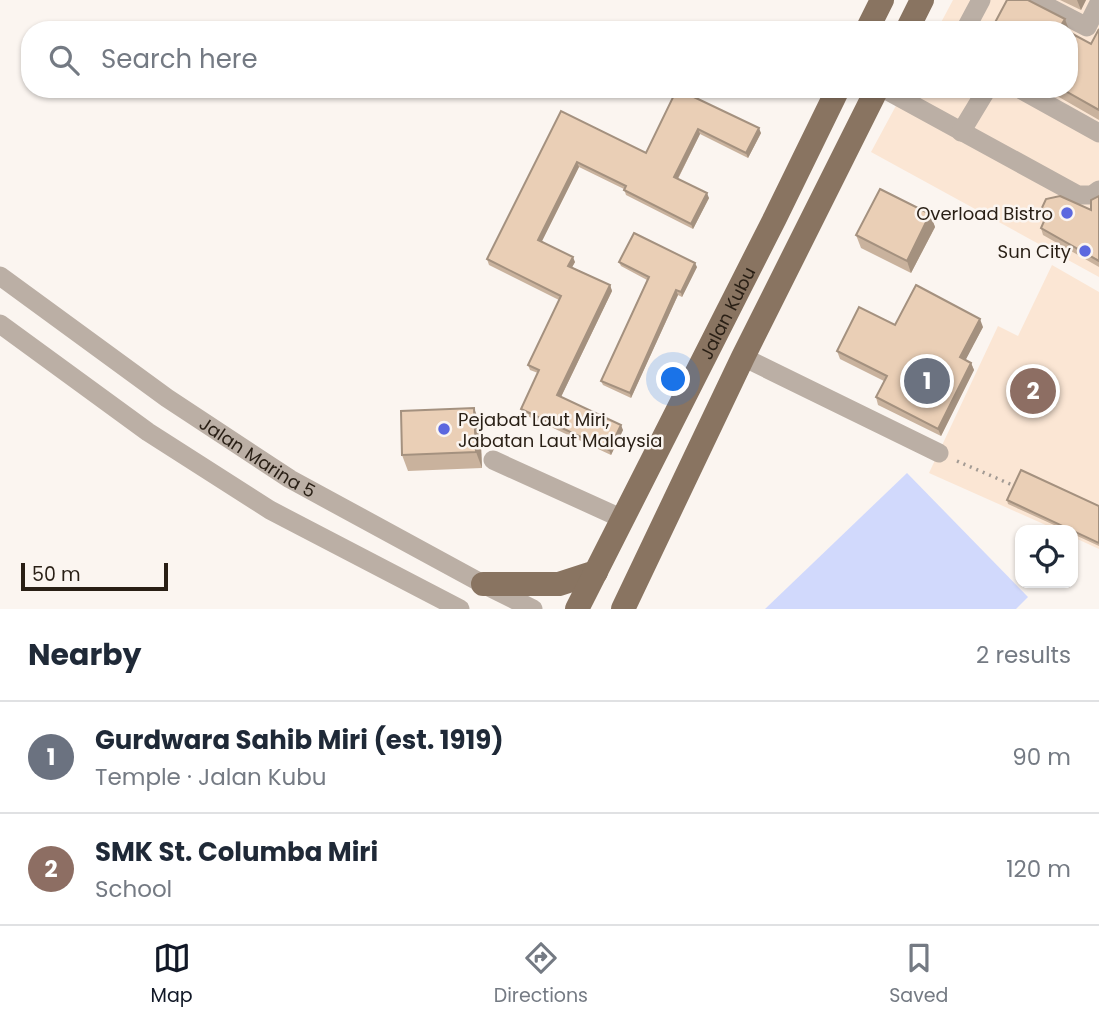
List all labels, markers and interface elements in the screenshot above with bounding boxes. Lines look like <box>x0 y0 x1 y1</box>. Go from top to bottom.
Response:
search box <box>21 21 1078 98</box>
icon: search <box>45 41 83 79</box>
text: Search here <box>101 41 258 77</box>
place label: Overload Bistro <box>916 201 1053 226</box>
marker: Overload Bistro <box>1059 205 1075 221</box>
place label: Sun City <box>998 239 1071 264</box>
marker: Sun City <box>1077 243 1093 259</box>
street label: Jalan Kubu <box>693 262 761 363</box>
pin: 1 <box>904 355 950 407</box>
your location <box>656 362 690 396</box>
pin: 2 <box>1010 365 1056 417</box>
place label: Pejabat Laut Miri, Jabatan Laut Malaysia <box>458 407 662 453</box>
street label: Jalan Marina 5 <box>195 410 320 503</box>
marker: Pejabat Laut Miri, Jabatan Laut Malaysia <box>436 421 452 437</box>
map controls <box>1015 525 1078 588</box>
button: locate <box>1015 525 1078 588</box>
scale bar <box>21 560 168 592</box>
text: 50 m <box>32 561 81 588</box>
text: Nearby <box>28 633 142 676</box>
text: 2 results <box>976 639 1071 671</box>
text: Gurdwara Sahib Miri (est. 1919) <box>95 722 504 758</box>
text: 1 <box>47 741 55 773</box>
text: 90 m <box>1012 741 1071 773</box>
text: Temple · Jalan Kubu <box>95 761 327 793</box>
text: SMK St. Columba Miri <box>95 834 378 870</box>
text: 2 <box>44 853 58 885</box>
text: 120 m <box>1006 853 1071 885</box>
text: School <box>95 873 172 905</box>
tab: Map <box>151 939 193 1010</box>
tab: Directions <box>494 939 588 1010</box>
tab: Saved <box>889 939 948 1010</box>

